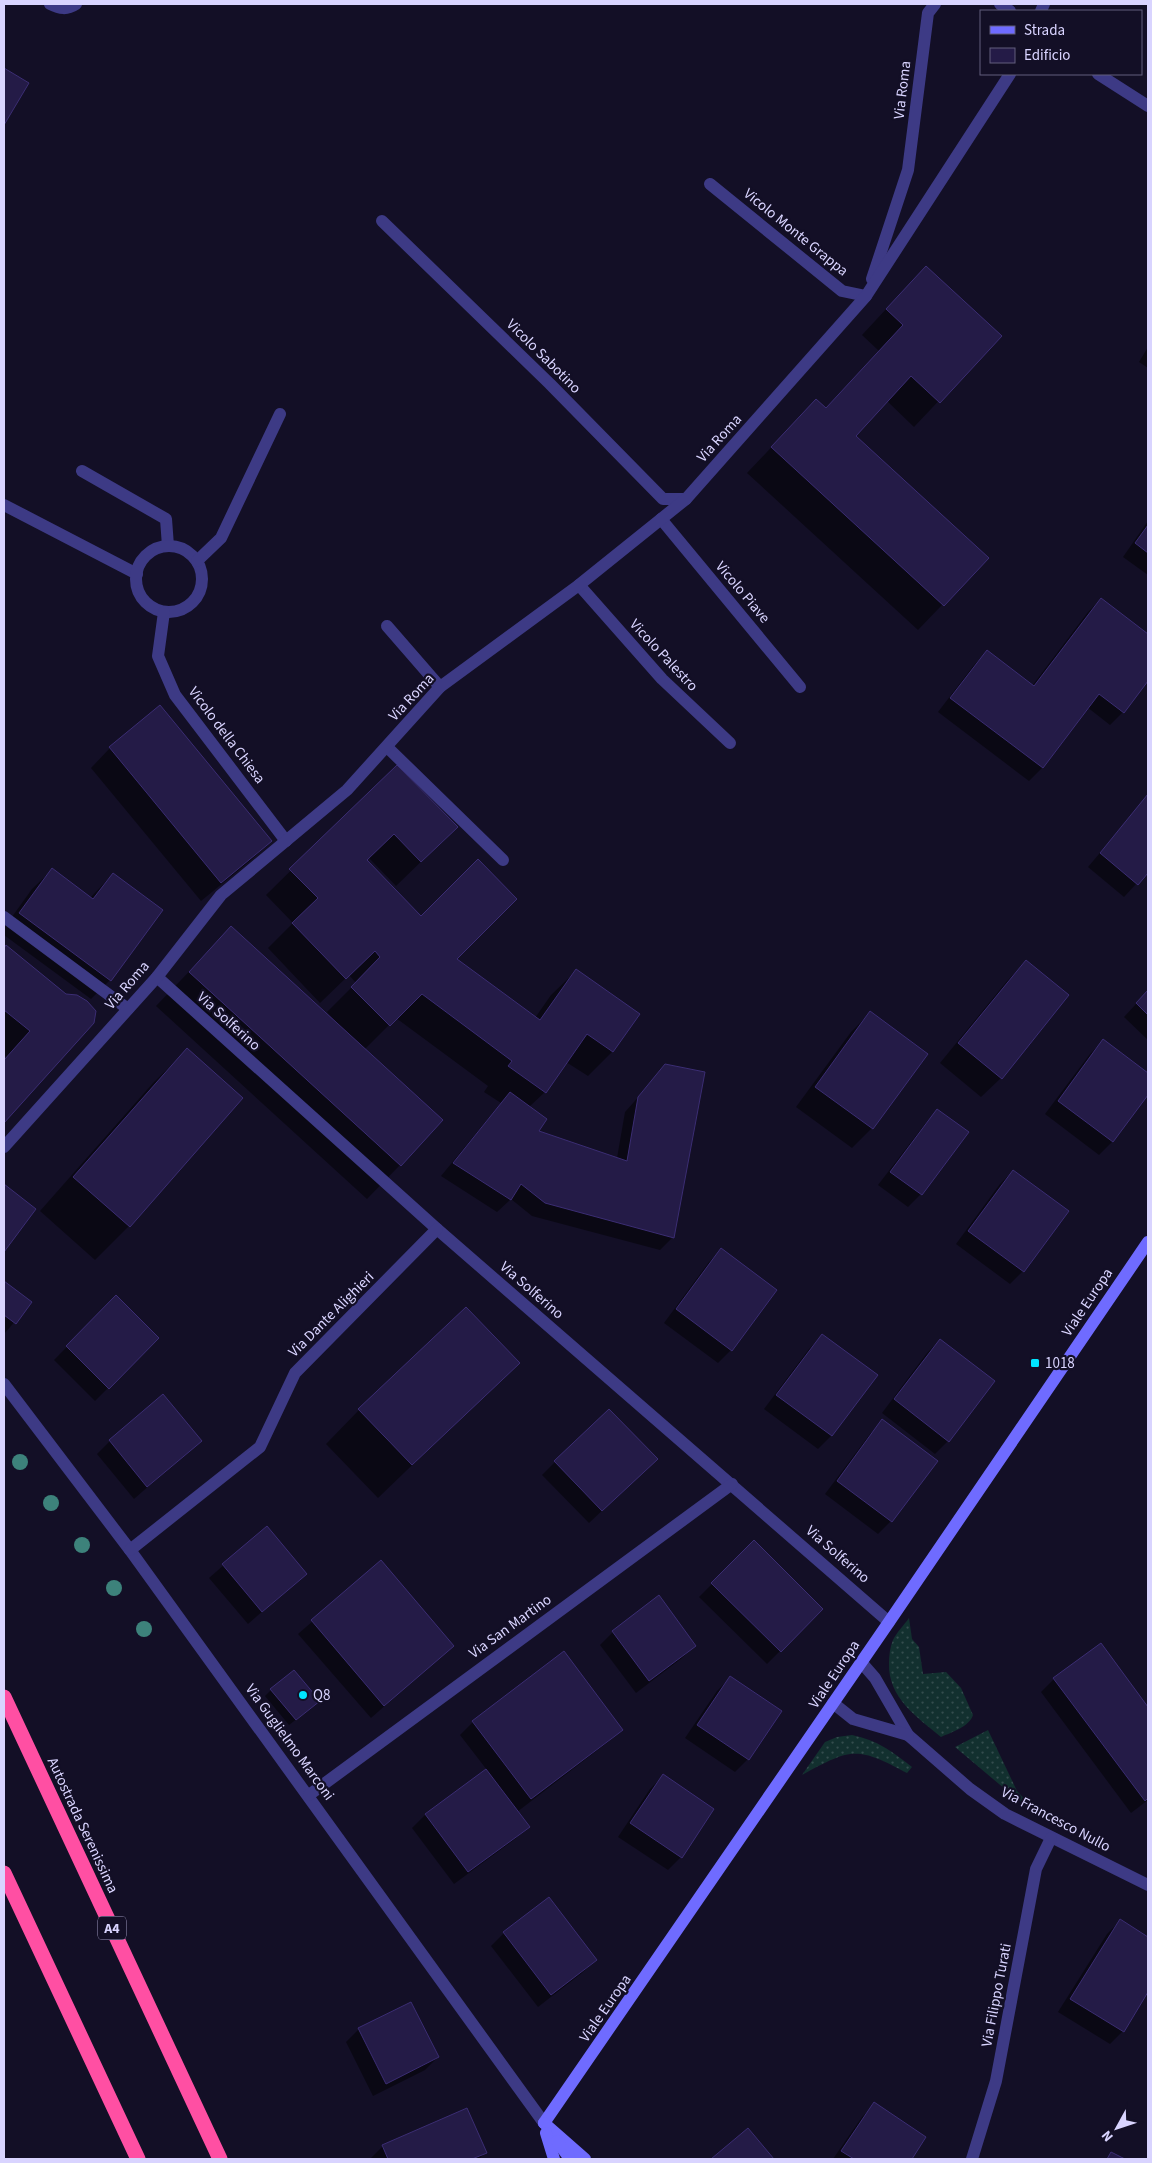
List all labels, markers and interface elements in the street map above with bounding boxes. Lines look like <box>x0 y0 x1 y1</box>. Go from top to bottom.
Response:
legend <box>980 10 1142 75</box>
text: Strada <box>1024 20 1065 41</box>
text: Edificio <box>1024 45 1071 66</box>
street label: Via Roma <box>889 60 916 120</box>
street label: Vicolo Monte Grappa <box>739 184 853 281</box>
street label: Vicolo Sabotino <box>502 314 586 398</box>
street label: Via Roma <box>692 410 747 467</box>
street label: Vicolo Piave <box>710 557 775 628</box>
street label: Vicolo Palestro <box>625 615 703 696</box>
street label: Via Roma <box>384 669 439 726</box>
street label: Vicolo della Chiesa <box>183 682 270 788</box>
street label: Via Roma <box>100 956 154 1014</box>
street label: Via Solferino <box>192 987 265 1056</box>
street label: Via Solferino <box>495 1257 568 1324</box>
street label: Viale Europa <box>1057 1264 1118 1341</box>
street label: Via Dante Alighieri <box>284 1267 379 1362</box>
place label: 1018 <box>1045 1353 1075 1374</box>
marker: 1018 <box>1029 1357 1041 1369</box>
street label: Via Solferino <box>801 1521 874 1588</box>
street label: Via San Martino <box>465 1589 556 1664</box>
street label: Viale Europa <box>804 1636 865 1713</box>
street label: Via Guglielmo Marconi <box>240 1680 339 1805</box>
place label: Q8 <box>313 1685 330 1706</box>
marker: Q8 <box>297 1689 309 1701</box>
street label: Autostrada Serenissima <box>42 1754 123 1897</box>
street label: Via Francesco Nullo <box>997 1782 1114 1857</box>
road number: A4 <box>98 1916 126 1940</box>
street label: Via Filippo Turati <box>976 1942 1017 2049</box>
street label: Viale Europa <box>574 1970 636 2046</box>
north arrow <box>1092 2103 1142 2153</box>
text: N <box>1097 2126 1118 2146</box>

